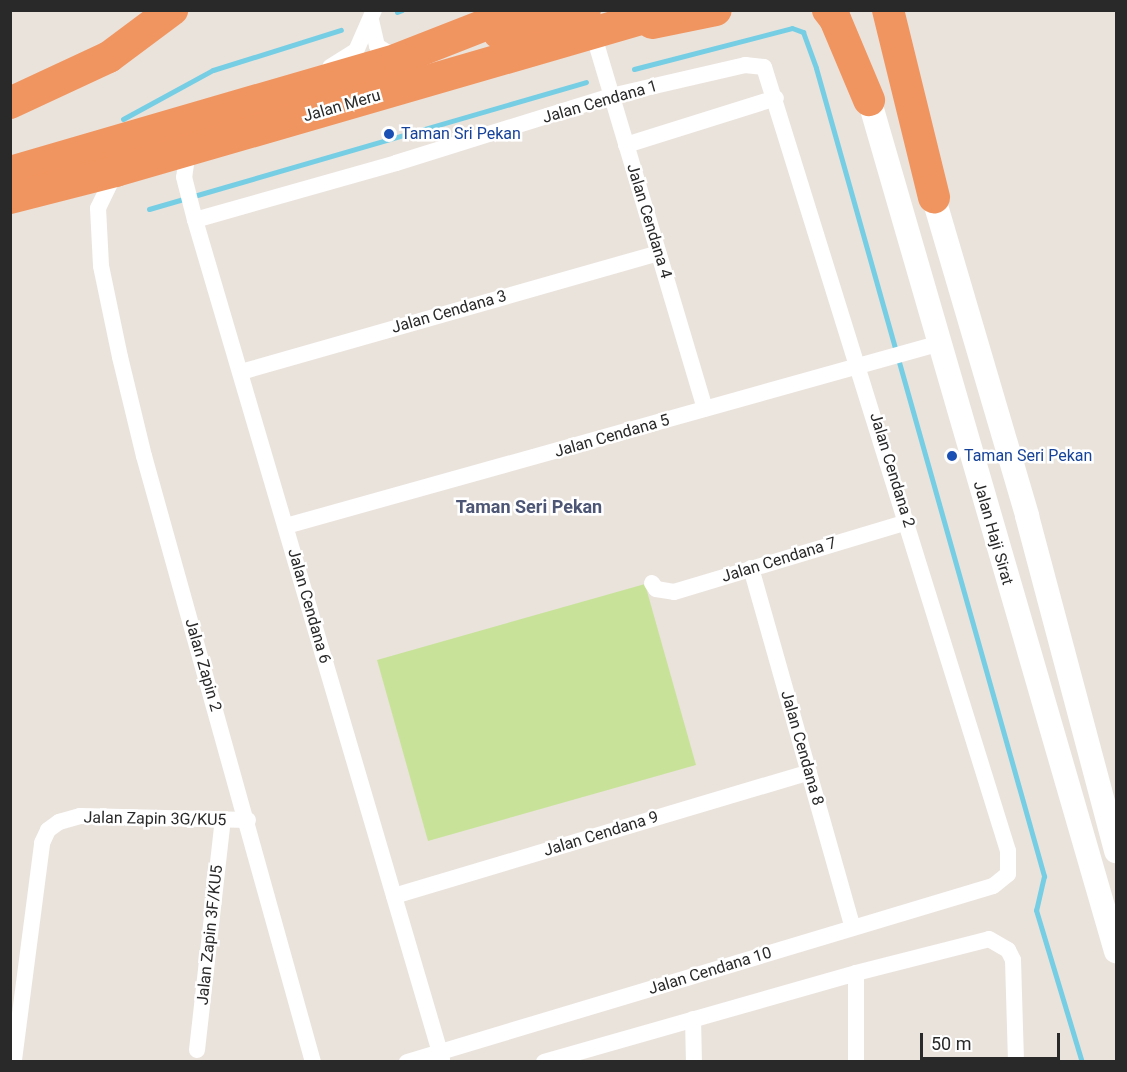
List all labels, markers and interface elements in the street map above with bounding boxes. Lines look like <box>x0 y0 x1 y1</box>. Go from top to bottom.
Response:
street label: Jalan Cendana 1 <box>540 76 660 128</box>
street label: Jalan Meru <box>301 86 383 126</box>
place label: Taman Sri Pekan <box>401 124 521 144</box>
marker: Taman Sri Pekan <box>382 127 396 141</box>
street label: Jalan Cendana 4 <box>622 161 676 281</box>
street label: Jalan Cendana 3 <box>389 286 509 338</box>
street label: Jalan Cendana 5 <box>552 410 672 462</box>
street label: Jalan Cendana 2 <box>865 410 919 530</box>
place label: Taman Seri Pekan <box>964 446 1092 466</box>
marker: Taman Seri Pekan <box>945 449 959 463</box>
street label: Jalan Haji Sirat <box>969 479 1017 587</box>
district label: Taman Seri Pekan <box>456 496 602 518</box>
street label: Jalan Cendana 7 <box>719 533 839 587</box>
street label: Jalan Cendana 6 <box>283 546 335 666</box>
street label: Jalan Zapin 2 <box>181 616 225 714</box>
street label: Jalan Cendana 8 <box>776 688 828 808</box>
street label: Jalan Cendana 9 <box>541 807 661 861</box>
street label: Jalan Zapin 3G/KU5 <box>83 808 227 830</box>
street label: Jalan Zapin 3F/KU5 <box>193 864 227 1006</box>
street label: Jalan Cendana 10 <box>646 943 774 999</box>
scale bar <box>923 1021 1062 1059</box>
text: 50 m <box>931 1033 971 1054</box>

